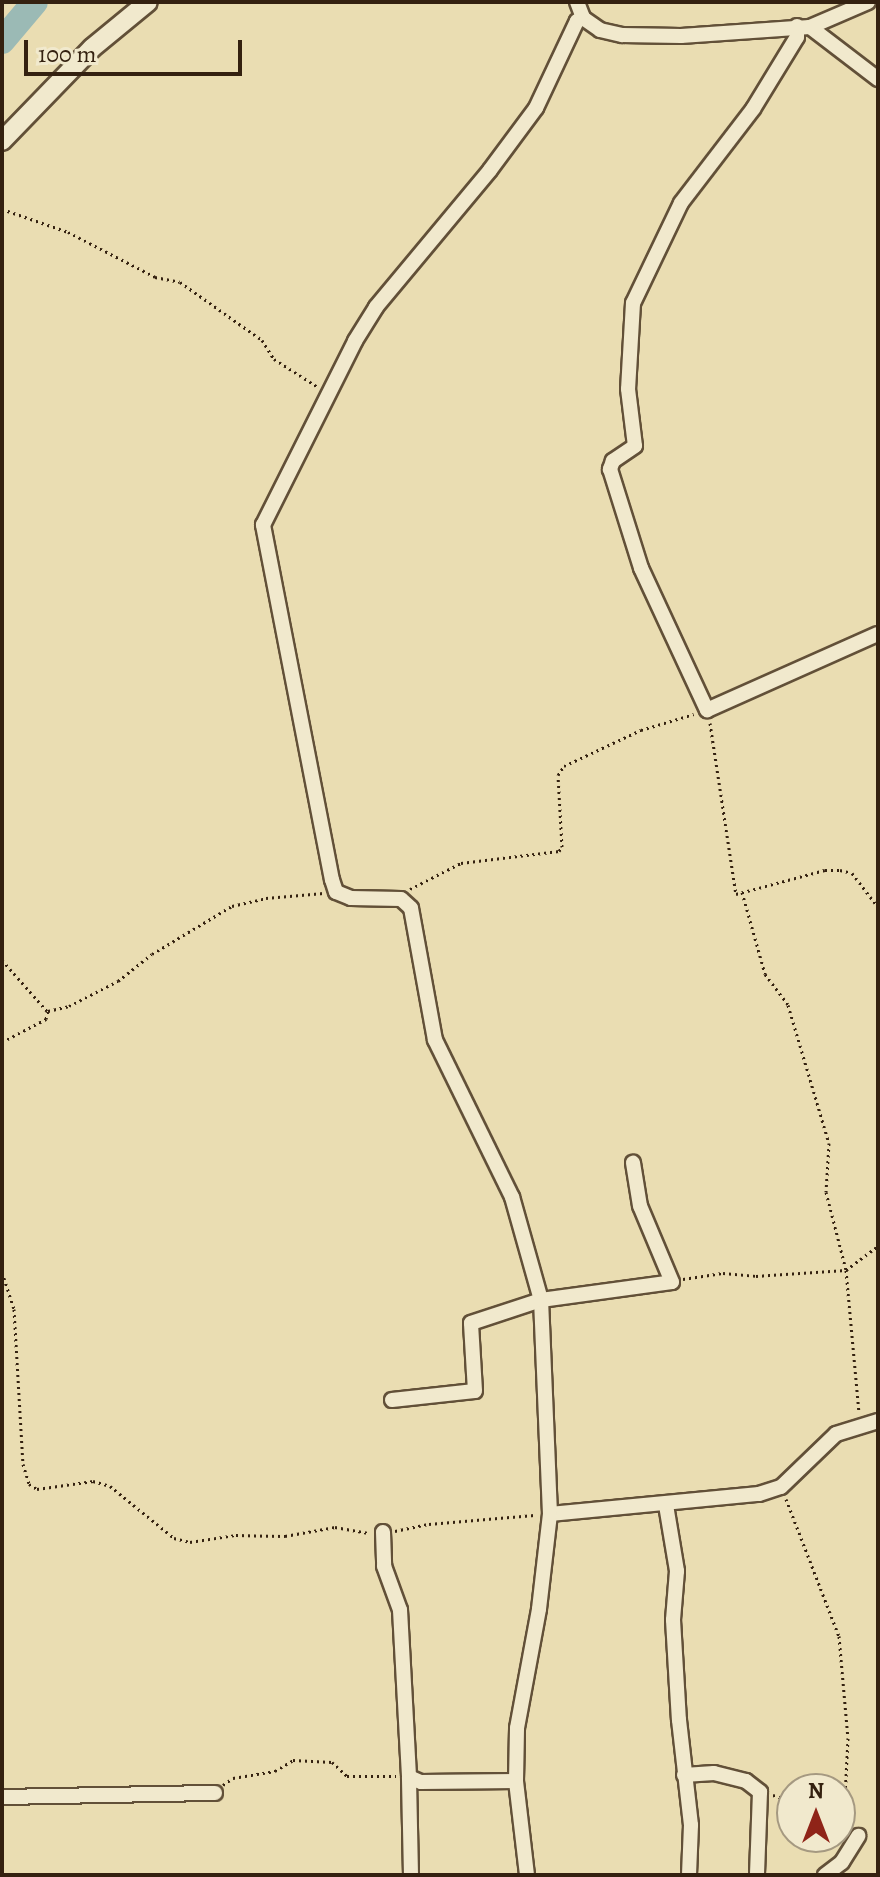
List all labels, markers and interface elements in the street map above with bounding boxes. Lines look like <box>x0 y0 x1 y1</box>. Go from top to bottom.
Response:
scale bar <box>28 24 246 74</box>
text: 100 m <box>38 38 97 70</box>
north arrow <box>776 1773 856 1853</box>
text: N <box>808 1776 824 1806</box>

